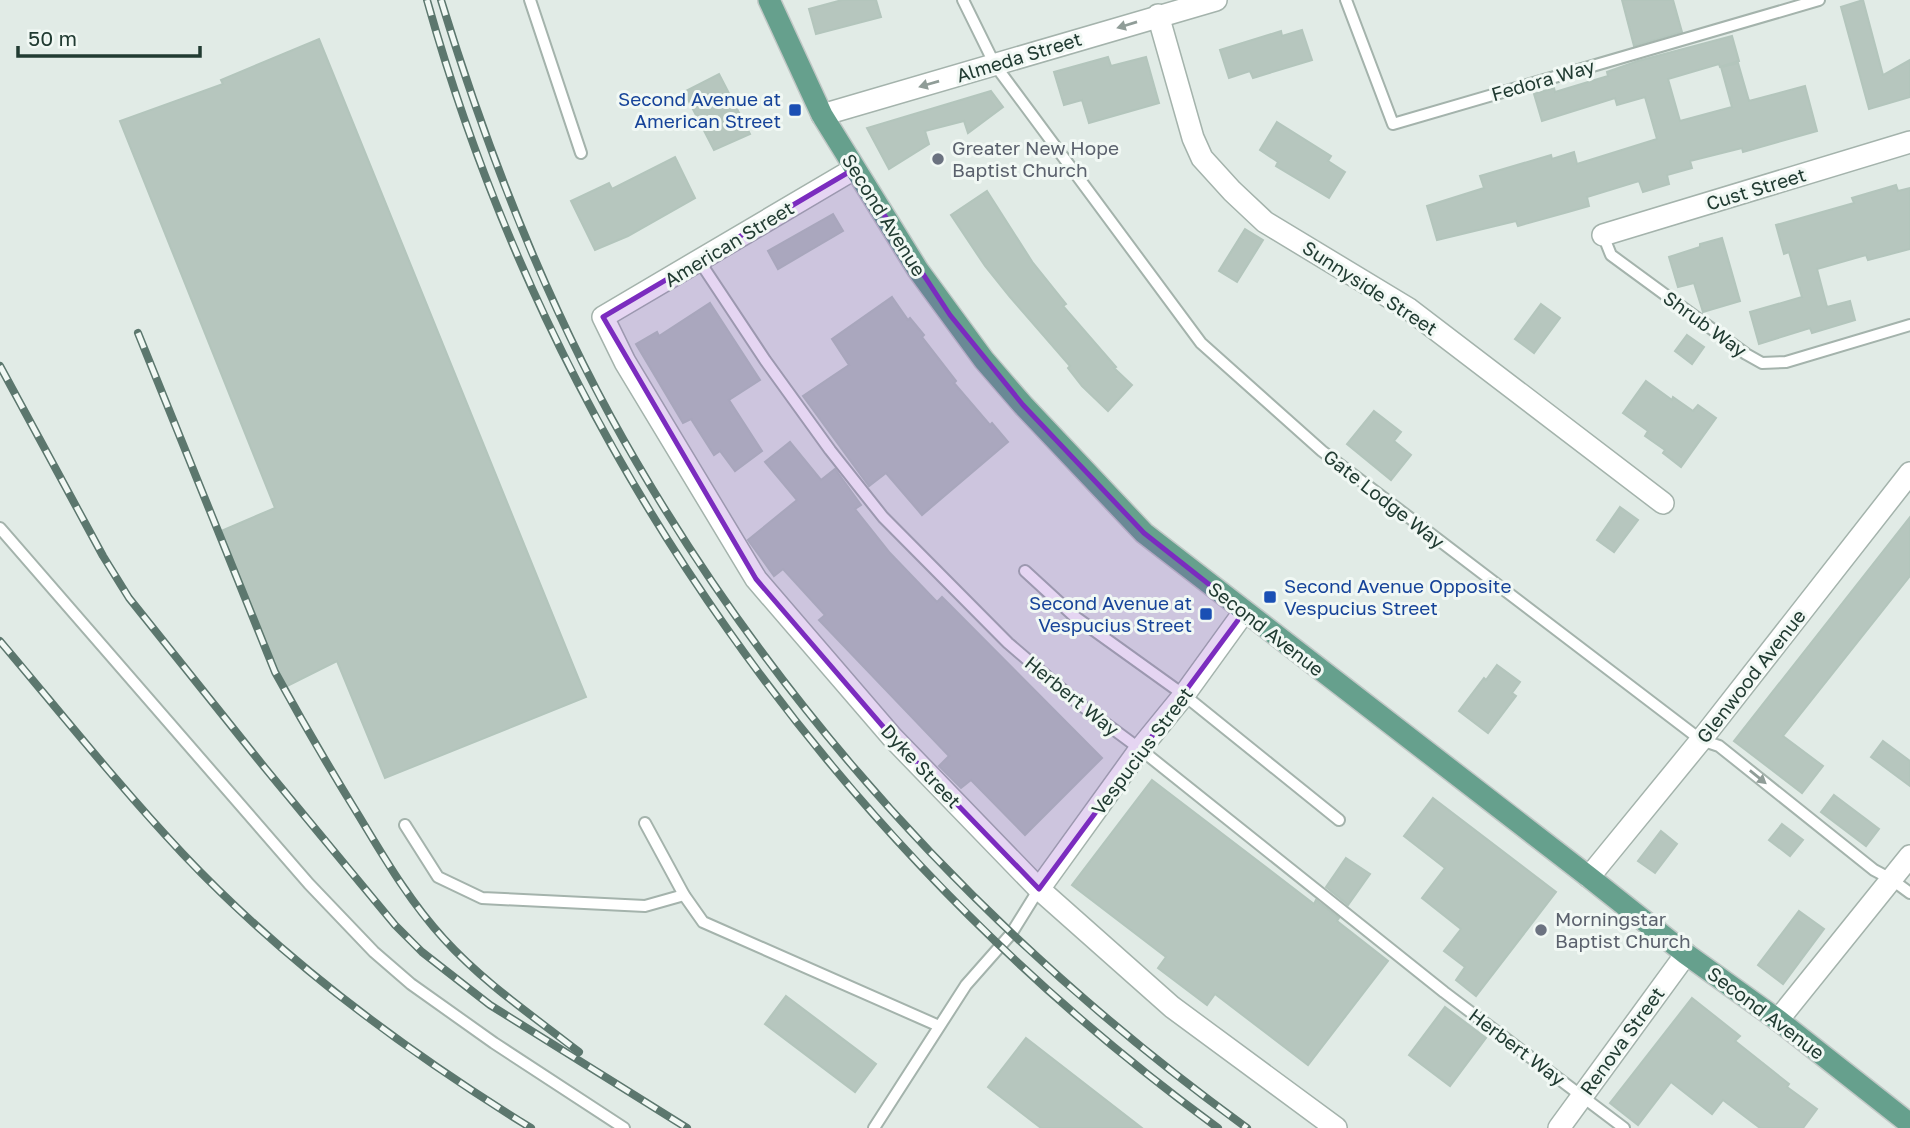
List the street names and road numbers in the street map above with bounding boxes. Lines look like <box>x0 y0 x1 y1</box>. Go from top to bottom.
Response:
street label: Almeda Street <box>953 27 1084 86</box>
street label: Fedora Way <box>1489 54 1598 105</box>
street label: Second Avenue <box>838 149 931 280</box>
street label: Cust Street <box>1703 162 1809 215</box>
street label: American Street <box>660 196 798 291</box>
street label: Sunnyside Street <box>1299 235 1442 340</box>
street label: Shrub Way <box>1659 286 1752 362</box>
street label: Gate Lodge Way <box>1319 444 1450 553</box>
street label: Second Avenue <box>1204 576 1329 681</box>
street label: Glenwood Avenue <box>1691 604 1810 747</box>
street label: Herbert Way <box>1021 651 1124 741</box>
street label: Vespucius Street <box>1086 682 1197 819</box>
street label: Dyke Street <box>877 719 966 812</box>
street label: Second Avenue <box>1703 961 1829 1064</box>
street label: Renova Street <box>1575 982 1669 1099</box>
street label: Herbert Way <box>1465 1003 1570 1090</box>

